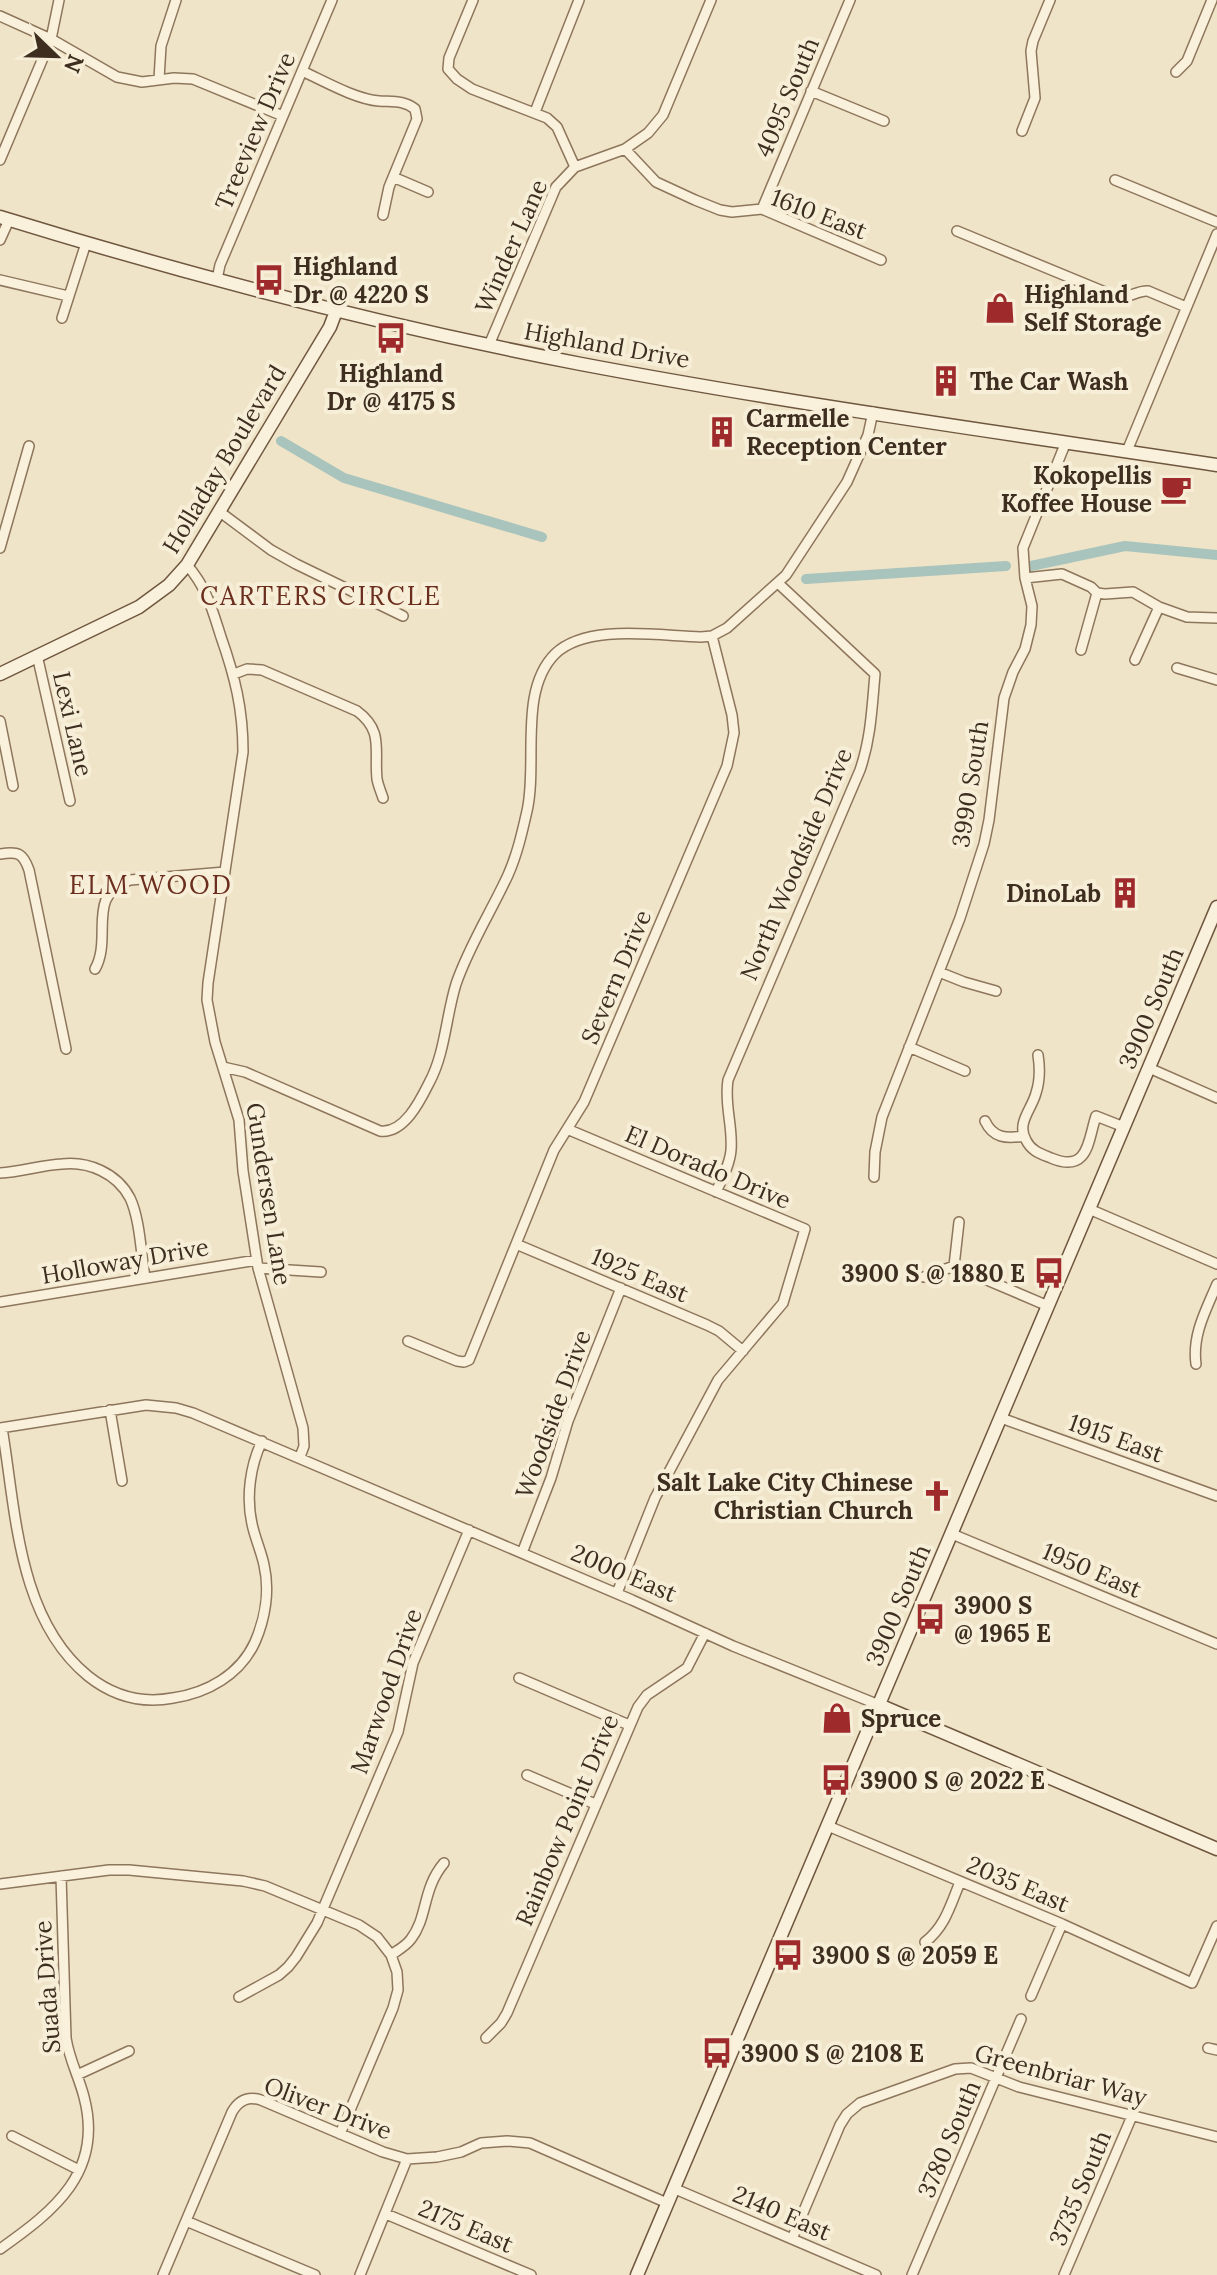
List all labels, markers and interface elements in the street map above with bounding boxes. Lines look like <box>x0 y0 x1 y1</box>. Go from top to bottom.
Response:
north arrow <box>16 16 96 96</box>
street label: 4095 South <box>748 33 826 161</box>
street label: Treeview Drive <box>208 47 302 215</box>
text: N <box>58 51 91 77</box>
street label: Winder Lane <box>468 174 554 318</box>
street label: 1610 East <box>767 182 872 247</box>
place label: Highland Dr @ 4220 S <box>293 251 429 310</box>
bus stop icon: Highland Dr @ 4220 S <box>252 263 286 297</box>
place label: Highland Self Storage <box>1024 279 1162 338</box>
shop icon: Highland Self Storage <box>983 291 1017 325</box>
street label: Highland Drive <box>522 315 692 375</box>
bus stop icon: Highland Dr @ 4175 S <box>374 321 408 355</box>
place label: Highland Dr @ 4175 S <box>326 358 456 417</box>
street label: Holladay Boulevard <box>155 359 293 559</box>
building icon: The Car Wash <box>929 364 963 398</box>
place label: The Car Wash <box>970 366 1129 397</box>
place label: Carmelle Reception Center <box>746 403 947 462</box>
building icon: Carmelle Reception Center <box>705 415 739 449</box>
place label: Kokopellis Koffee House <box>1001 460 1152 519</box>
cafe icon: Kokopellis Koffee House <box>1159 472 1193 506</box>
district label: CARTERS CIRCLE <box>200 579 442 612</box>
street label: Lexi Lane <box>46 668 100 780</box>
street label: 3990 South <box>945 718 995 850</box>
street label: North Woodside Drive <box>733 743 859 985</box>
district label: ELM WOOD <box>69 868 233 901</box>
building icon: DinoLab <box>1108 876 1142 910</box>
place label: DinoLab <box>1006 878 1101 909</box>
street label: Severn Drive <box>574 905 658 1049</box>
street label: 3900 South <box>1112 943 1190 1073</box>
street label: Gundersen Lane <box>239 1101 299 1287</box>
street label: El Dorado Drive <box>620 1118 796 1216</box>
street label: Holloway Drive <box>39 1231 211 1291</box>
street label: 1925 East <box>587 1241 694 1310</box>
bus stop icon: 3900 S @ 1880 E <box>1032 1256 1066 1290</box>
place label: 3900 S @ 1880 E <box>841 1258 1025 1289</box>
street label: Woodside Drive <box>508 1326 598 1502</box>
street label: 1915 East <box>1064 1407 1168 1470</box>
place label: Salt Lake City Chinese Christian Church <box>657 1467 913 1526</box>
church icon: Salt Lake City Chinese Christian Church <box>920 1479 954 1513</box>
street label: 1950 East <box>1038 1535 1147 1605</box>
street label: 2000 East <box>567 1537 682 1609</box>
street label: 3900 South <box>859 1540 937 1670</box>
place label: 3900 S @ 1965 E <box>954 1590 1051 1649</box>
bus stop icon: 3900 S @ 1965 E <box>913 1602 947 1636</box>
street label: Marwood Drive <box>343 1604 429 1778</box>
shop icon: Spruce <box>820 1701 854 1735</box>
place label: Spruce <box>861 1703 941 1734</box>
street label: Rainbow Point Drive <box>508 1709 626 1931</box>
bus stop icon: 3900 S @ 2022 E <box>819 1763 853 1797</box>
place label: 3900 S @ 2022 E <box>860 1765 1045 1796</box>
street label: 2035 East <box>962 1849 1075 1920</box>
street label: Suada Drive <box>27 1919 67 2055</box>
bus stop icon: 3900 S @ 2059 E <box>771 1938 805 1972</box>
place label: 3900 S @ 2059 E <box>812 1940 998 1971</box>
bus stop icon: 3900 S @ 2108 E <box>700 2036 734 2070</box>
street label: Greenbriar Way <box>972 2037 1151 2113</box>
place label: 3900 S @ 2108 E <box>741 2038 924 2069</box>
street label: Oliver Drive <box>260 2070 396 2146</box>
street label: 3780 South <box>910 2076 988 2202</box>
street label: 3735 South <box>1042 2126 1118 2250</box>
street label: 2140 East <box>728 2178 836 2248</box>
street label: 2175 East <box>414 2192 519 2260</box>

